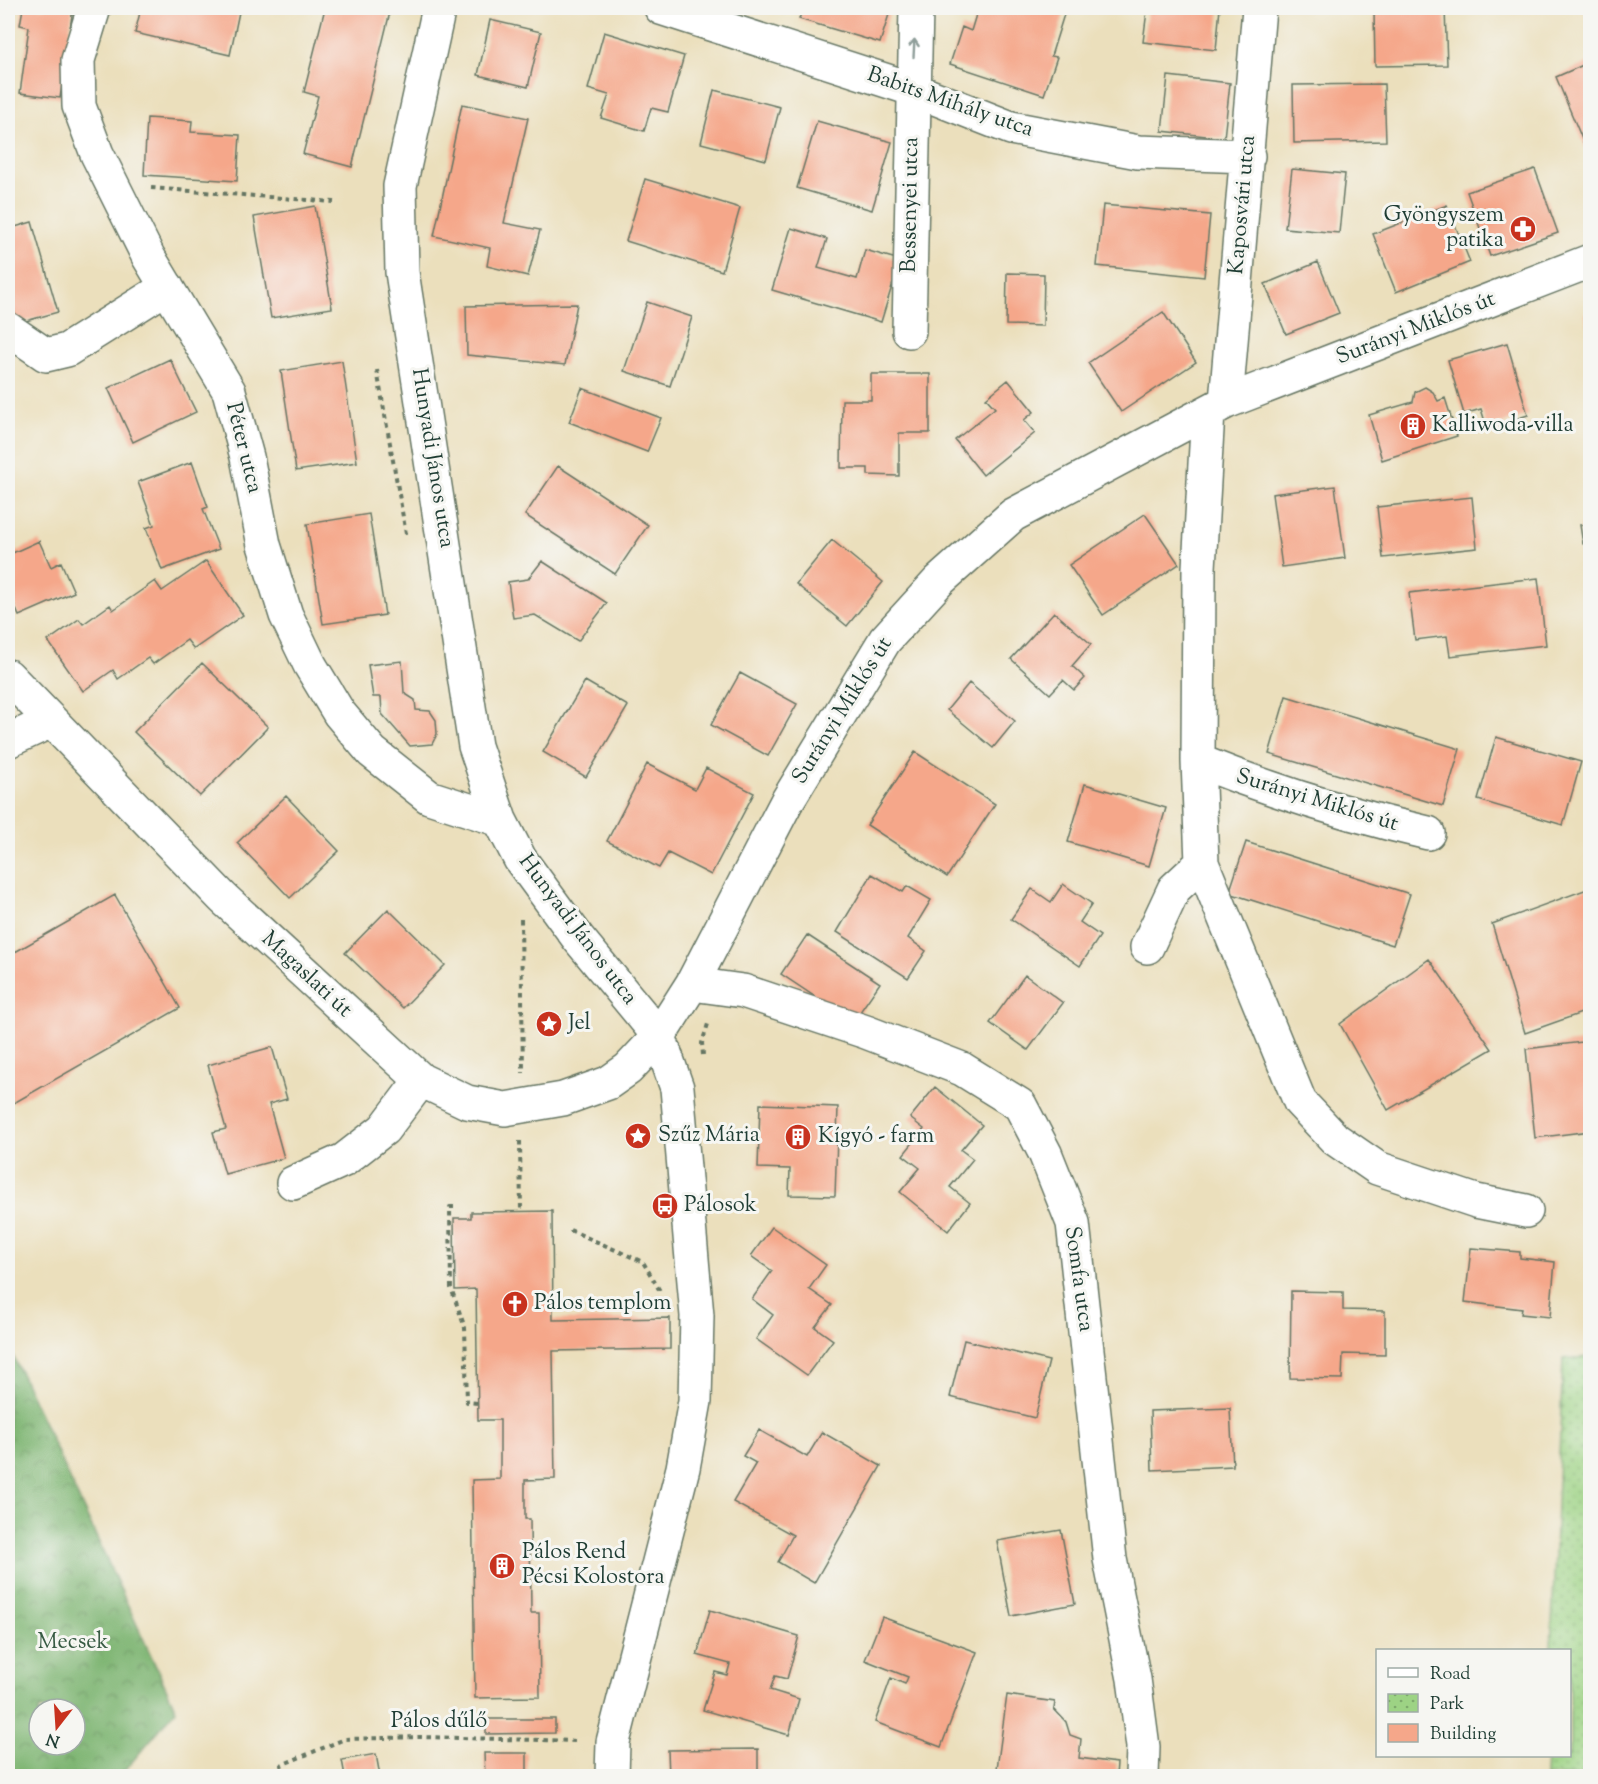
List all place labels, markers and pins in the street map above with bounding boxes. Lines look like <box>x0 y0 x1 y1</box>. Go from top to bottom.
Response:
place label: Gyöngyszem patika <box>1384 200 1504 257</box>
pharmacy icon: Gyöngyszem patika <box>1508 214 1538 244</box>
place label: Kalliwoda-villa <box>1432 410 1574 442</box>
building icon: Kalliwoda-villa <box>1398 411 1428 441</box>
place label: Jel <box>567 1008 591 1040</box>
place icon: Jel <box>534 1009 564 1039</box>
place label: Szűz Mária <box>658 1120 760 1152</box>
place icon: Szűz Mária <box>623 1121 653 1151</box>
place label: Kígyó - farm <box>818 1121 934 1153</box>
building icon: Kígyó - farm <box>783 1122 813 1152</box>
place label: Pálosok <box>684 1190 757 1222</box>
bus stop icon: Pálosok <box>650 1191 680 1221</box>
place label: Pálos templom <box>534 1288 672 1320</box>
church icon: Pálos templom <box>500 1289 530 1319</box>
place label: Pálos Rend Pécsi Kolostora <box>522 1537 665 1594</box>
building icon: Pálos Rend Pécsi Kolostora <box>487 1551 517 1581</box>

